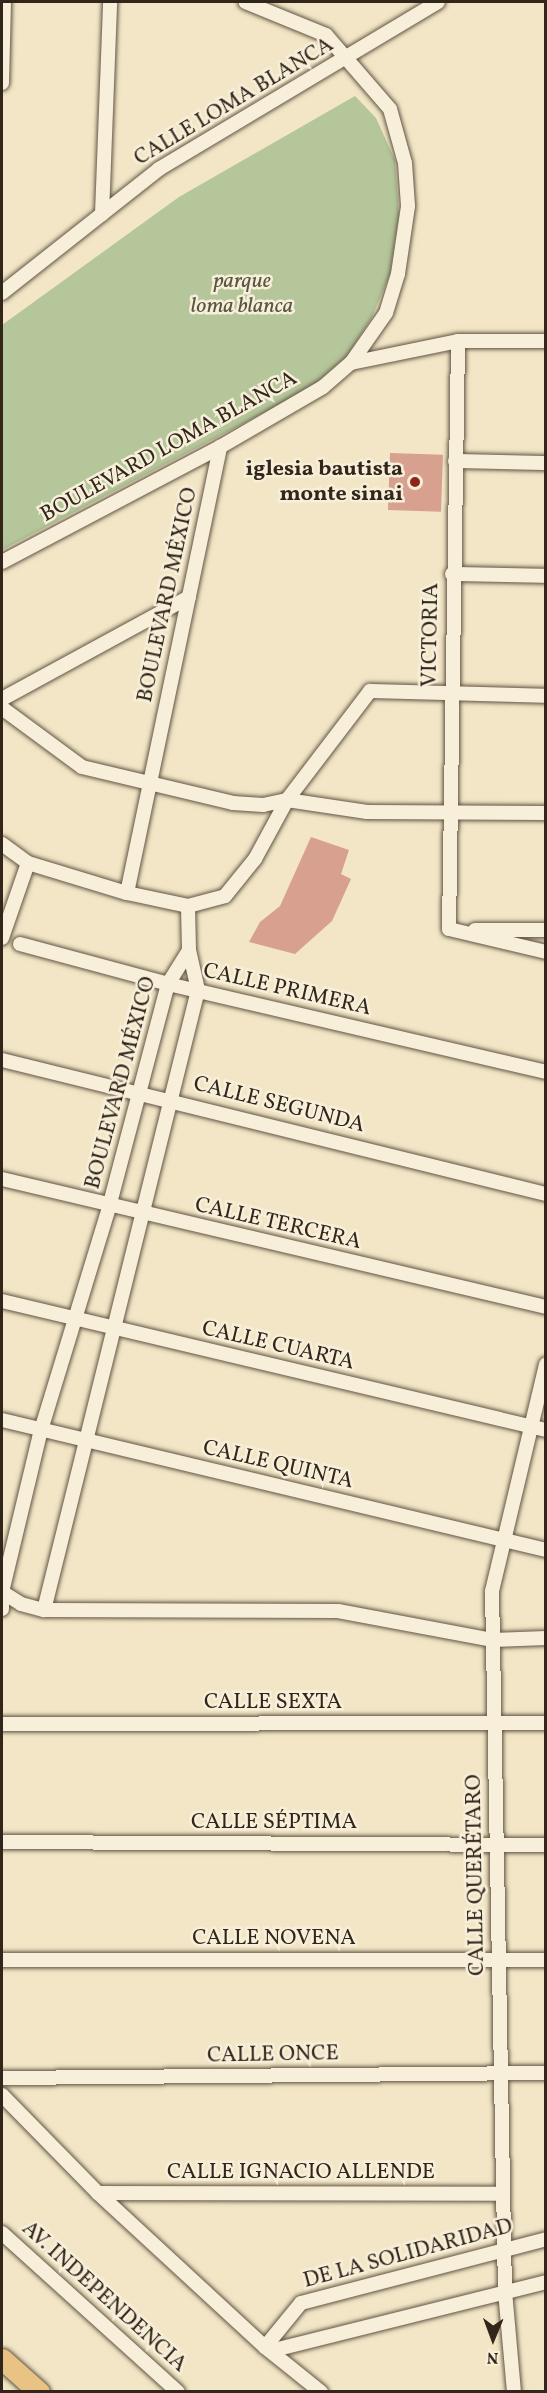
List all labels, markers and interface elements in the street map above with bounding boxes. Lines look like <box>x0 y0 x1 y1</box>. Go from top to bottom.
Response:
street label: CALLE LOMA BLANCA <box>130 32 338 172</box>
park label: parque loma blanca <box>191 268 293 320</box>
street label: BOULEVARD LOMA BLANCA <box>36 365 302 529</box>
place label: iglesia bautista monte sinai <box>246 456 403 508</box>
marker: iglesia bautista monte sinai <box>408 475 422 489</box>
street label: BOULEVARD MÉXICO <box>132 485 204 705</box>
street label: VICTORIA <box>417 583 445 687</box>
street label: CALLE PRIMERA <box>200 958 374 1022</box>
street label: BOULEVARD MÉXICO <box>80 974 162 1192</box>
street label: CALLE SEGUNDA <box>191 1071 367 1139</box>
street label: CALLE TERCERA <box>192 1192 364 1256</box>
street label: CALLE CUARTA <box>199 1316 357 1376</box>
street label: CALLE QUINTA <box>200 1435 356 1495</box>
street label: CALLE SEXTA <box>204 1690 342 1716</box>
street label: CALLE QUERÉTARO <box>461 1774 491 1976</box>
street label: CALLE SÉPTIMA <box>191 1810 357 1836</box>
street label: CALLE NOVENA <box>192 1926 356 1952</box>
street label: CALLE ONCE <box>207 2041 339 2069</box>
street label: CALLE IGNACIO ALLENDE <box>167 2160 435 2186</box>
street label: DE LA SOLIDARIDAD <box>301 2213 515 2295</box>
street label: AV. INDEPENDENCIA <box>16 2216 192 2378</box>
north arrow <box>463 2309 523 2369</box>
text: N <box>487 2346 499 2368</box>

